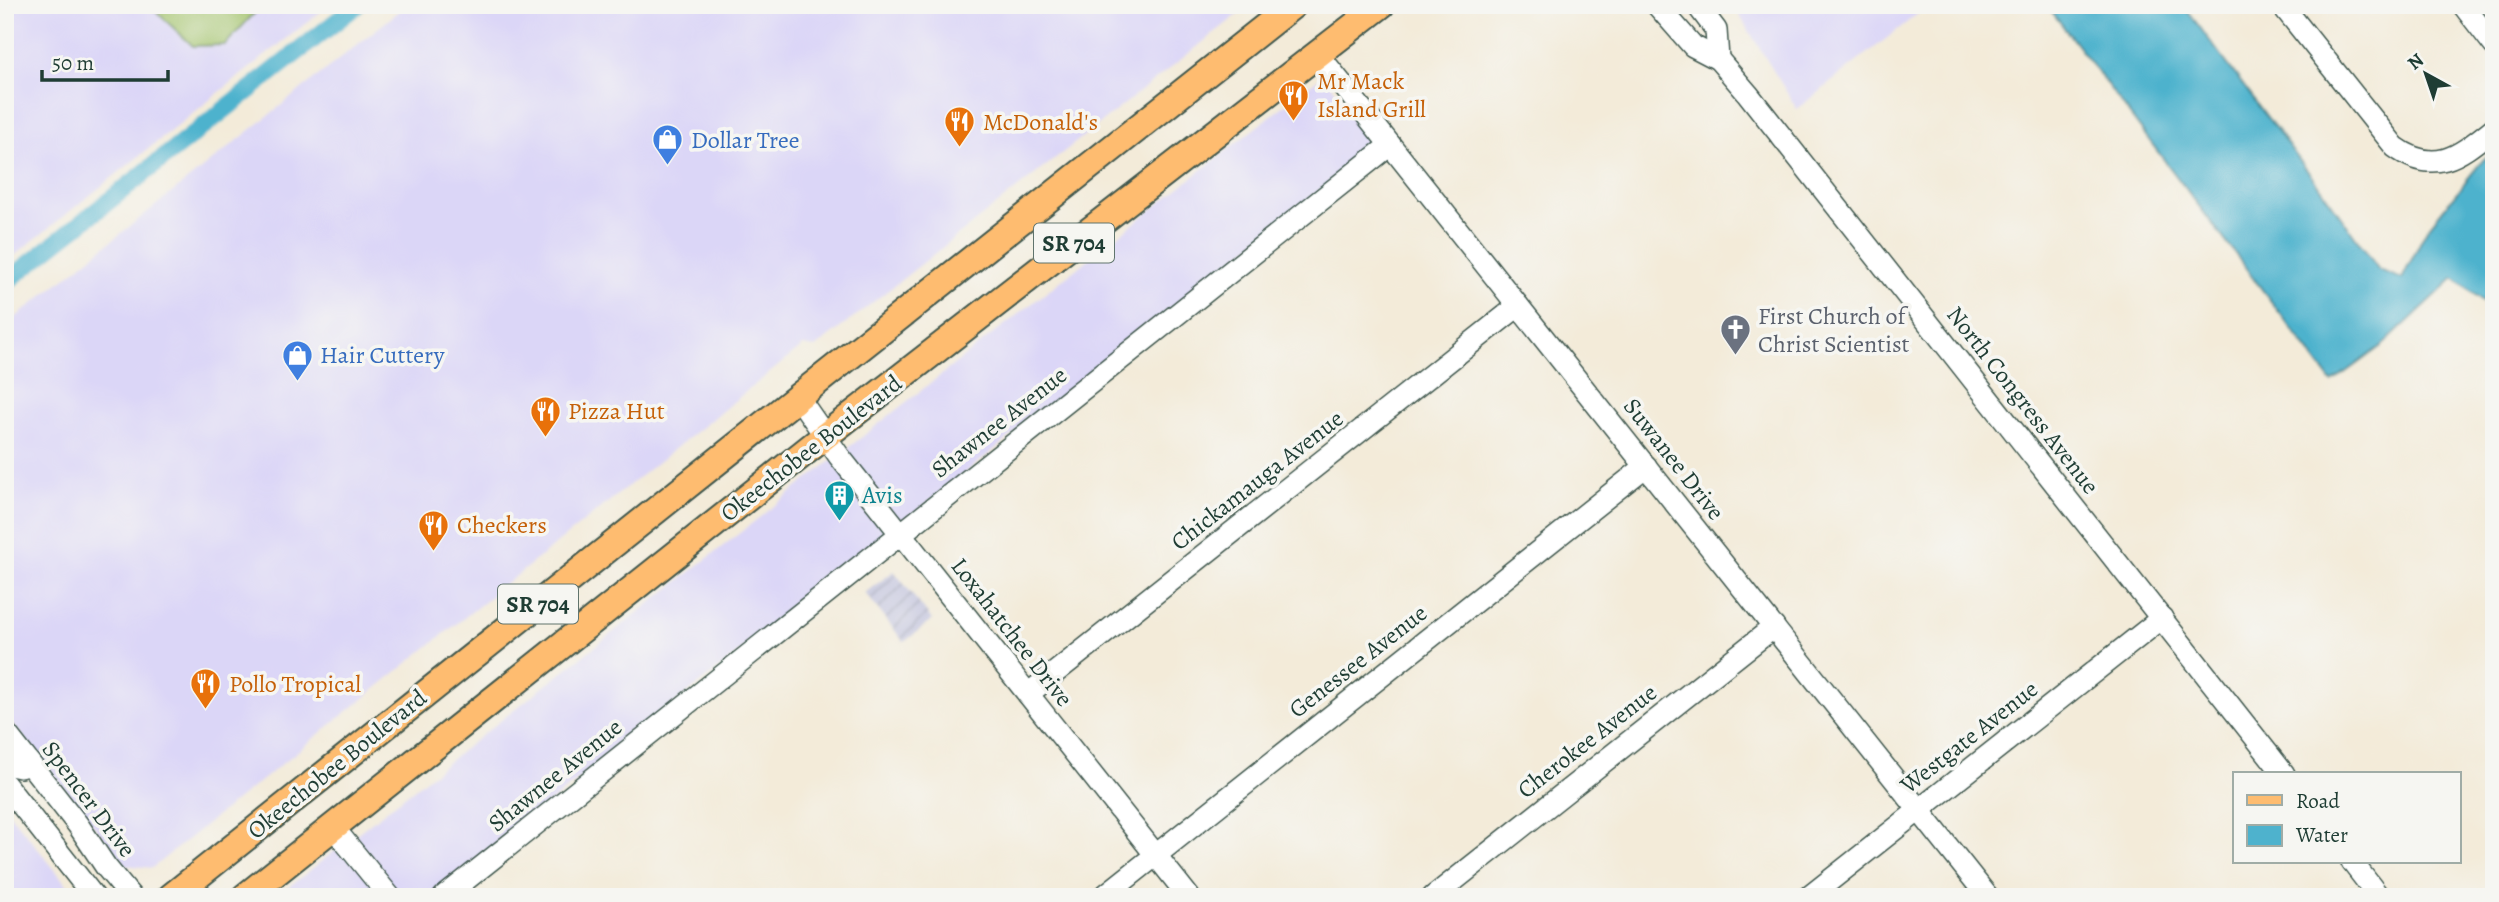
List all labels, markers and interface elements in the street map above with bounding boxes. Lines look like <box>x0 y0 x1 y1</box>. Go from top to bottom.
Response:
scale bar <box>42 38 168 82</box>
north arrow <box>2390 38 2460 108</box>
text: N <box>2402 47 2429 76</box>
text: 50 m <box>52 49 94 77</box>
place label: Mr Mack Island Grill <box>1317 65 1426 125</box>
restaurant icon: Mr Mack Island Grill <box>1277 78 1311 122</box>
restaurant icon: McDonald's <box>943 105 977 149</box>
place label: McDonald's <box>983 106 1098 138</box>
shop icon: Dollar Tree <box>651 123 685 167</box>
place label: Dollar Tree <box>691 124 800 156</box>
road number: SR 704 <box>1034 224 1114 262</box>
street label: North Congress Avenue <box>1939 299 2107 501</box>
place label: First Church of Christ Scientist <box>1758 300 1910 360</box>
church icon: First Church of Christ Scientist <box>1718 313 1752 357</box>
shop icon: Hair Cuttery <box>280 338 314 382</box>
place label: Hair Cuttery <box>320 339 445 371</box>
street label: Shawnee Avenue <box>925 359 1073 485</box>
street label: Okeechobee Boulevard <box>714 367 908 529</box>
street label: Suwanee Drive <box>1616 391 1732 527</box>
restaurant icon: Pizza Hut <box>528 394 562 438</box>
place label: Pizza Hut <box>568 395 665 427</box>
street label: Chickamauga Avenue <box>1164 403 1350 557</box>
building icon: Avis <box>822 478 856 522</box>
place label: Avis <box>861 479 903 511</box>
restaurant icon: Checkers <box>417 508 451 552</box>
place label: Checkers <box>457 509 547 541</box>
street label: Loxahatchee Drive <box>944 551 1080 713</box>
road number: SR 704 <box>498 584 578 624</box>
street label: Genessee Avenue <box>1282 597 1434 725</box>
restaurant icon: Pollo Tropical <box>189 667 223 711</box>
place label: Pollo Tropical <box>229 668 361 700</box>
street label: Westgate Avenue <box>1893 673 2045 802</box>
street label: Cherokee Avenue <box>1511 676 1663 806</box>
street label: Okeechobee Boulevard <box>241 682 433 846</box>
street label: Shawnee Avenue <box>481 711 629 839</box>
street label: Spencer Drive <box>35 734 143 864</box>
legend <box>2233 772 2460 864</box>
text: Road <box>2296 787 2340 815</box>
text: Water <box>2295 821 2348 849</box>

